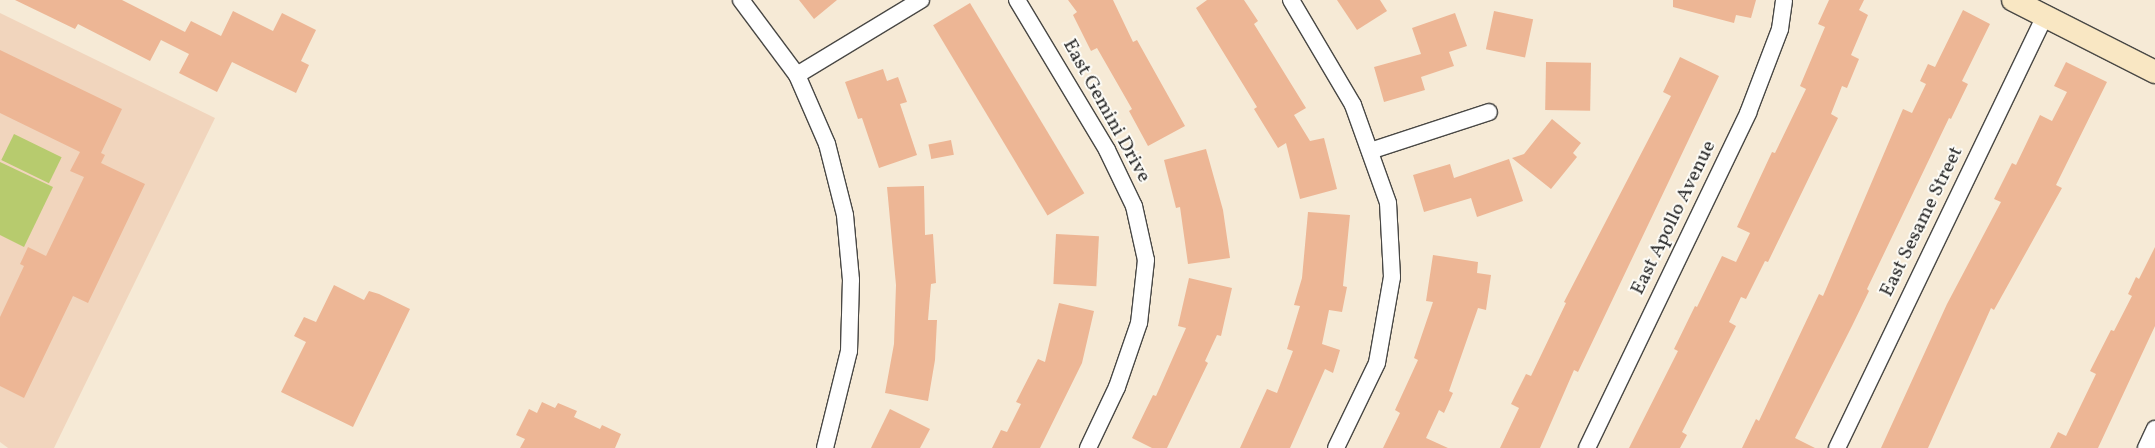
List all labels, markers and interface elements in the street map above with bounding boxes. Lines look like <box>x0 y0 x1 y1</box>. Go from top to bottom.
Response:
street label: East Gemini Drive <box>1057 35 1155 187</box>
street label: East Apollo Avenue <box>1626 137 1722 299</box>
street label: East Sesame Street <box>1875 143 1969 301</box>

